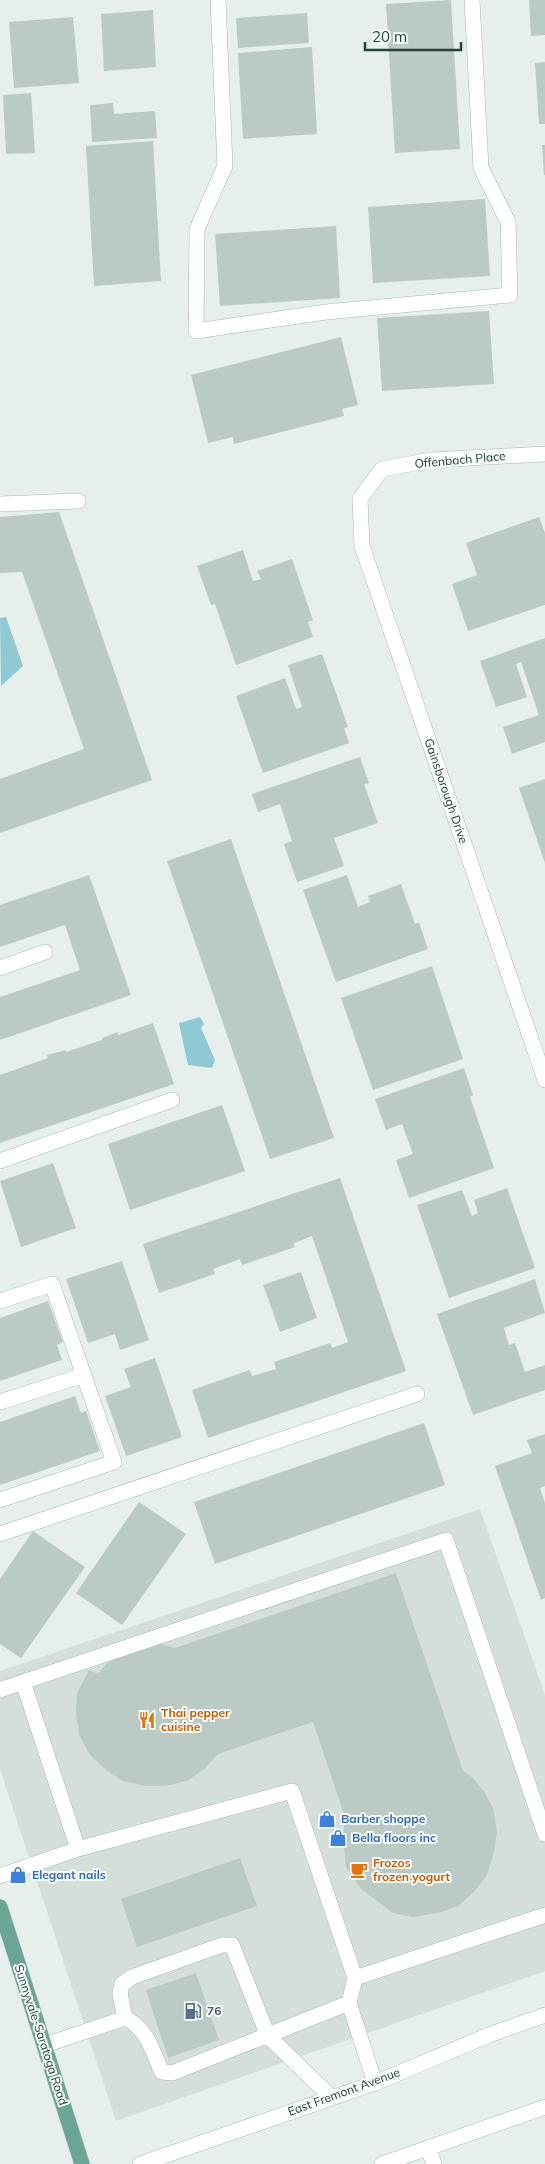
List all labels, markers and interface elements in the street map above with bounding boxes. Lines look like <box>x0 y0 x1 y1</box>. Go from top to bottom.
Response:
scale bar <box>365 20 461 52</box>
text: 20 m <box>372 27 407 46</box>
street label: Offenbach Place <box>414 448 506 471</box>
street label: Gainsborough Drive <box>421 736 472 845</box>
place label: Thai pepper cuisine <box>161 1705 230 1734</box>
restaurant icon: Thai pepper cuisine <box>137 1710 157 1730</box>
shop icon: Barber shoppe <box>317 1809 337 1829</box>
place label: Barber shoppe <box>341 1811 426 1826</box>
shop icon: Bella floors inc <box>328 1828 348 1848</box>
place label: Bella floors inc <box>352 1830 436 1845</box>
place label: Frozos frozen yogurt <box>373 1855 451 1884</box>
cafe icon: Frozos frozen yogurt <box>349 1860 369 1880</box>
shop icon: Elegant nails <box>8 1865 28 1885</box>
place label: Elegant nails <box>32 1867 106 1882</box>
street label: Sunnyvale-Saratoga Road <box>12 1963 71 2107</box>
fuel station icon: 76 <box>183 2001 203 2021</box>
place label: 76 <box>207 2003 221 2018</box>
street label: East Fremont Avenue <box>286 2064 402 2119</box>

